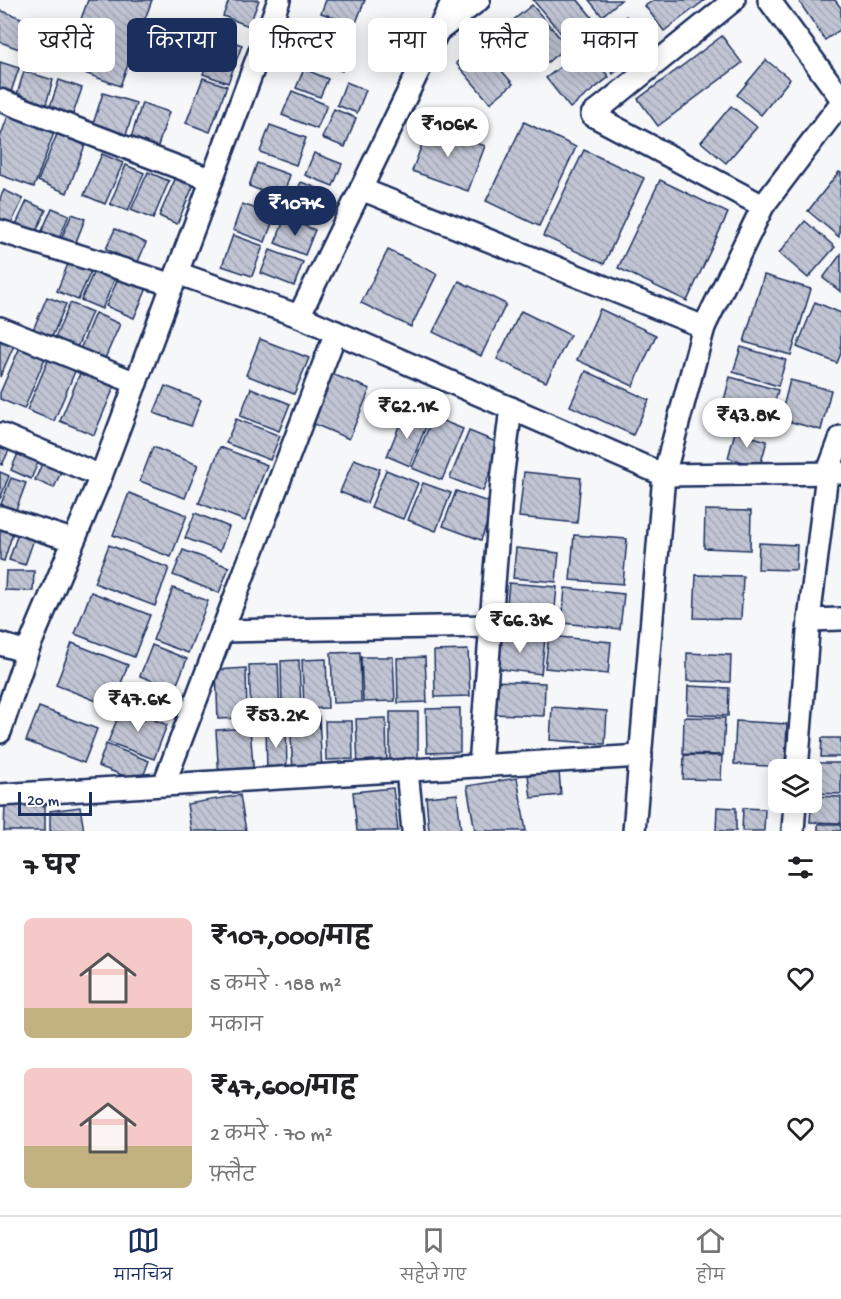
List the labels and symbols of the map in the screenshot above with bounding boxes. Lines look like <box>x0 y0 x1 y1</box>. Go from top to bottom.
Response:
pin: ₹106K <box>406 107 490 158</box>
pin: ₹107K <box>253 186 337 237</box>
pin: ₹62.1K <box>358 389 456 440</box>
pin: ₹43.8K <box>698 398 796 449</box>
pin: ₹66.3K <box>471 603 569 654</box>
pin: ₹47.6K <box>89 682 187 733</box>
pin: ₹53.2K <box>227 698 325 749</box>
scale bar <box>18 789 92 816</box>

